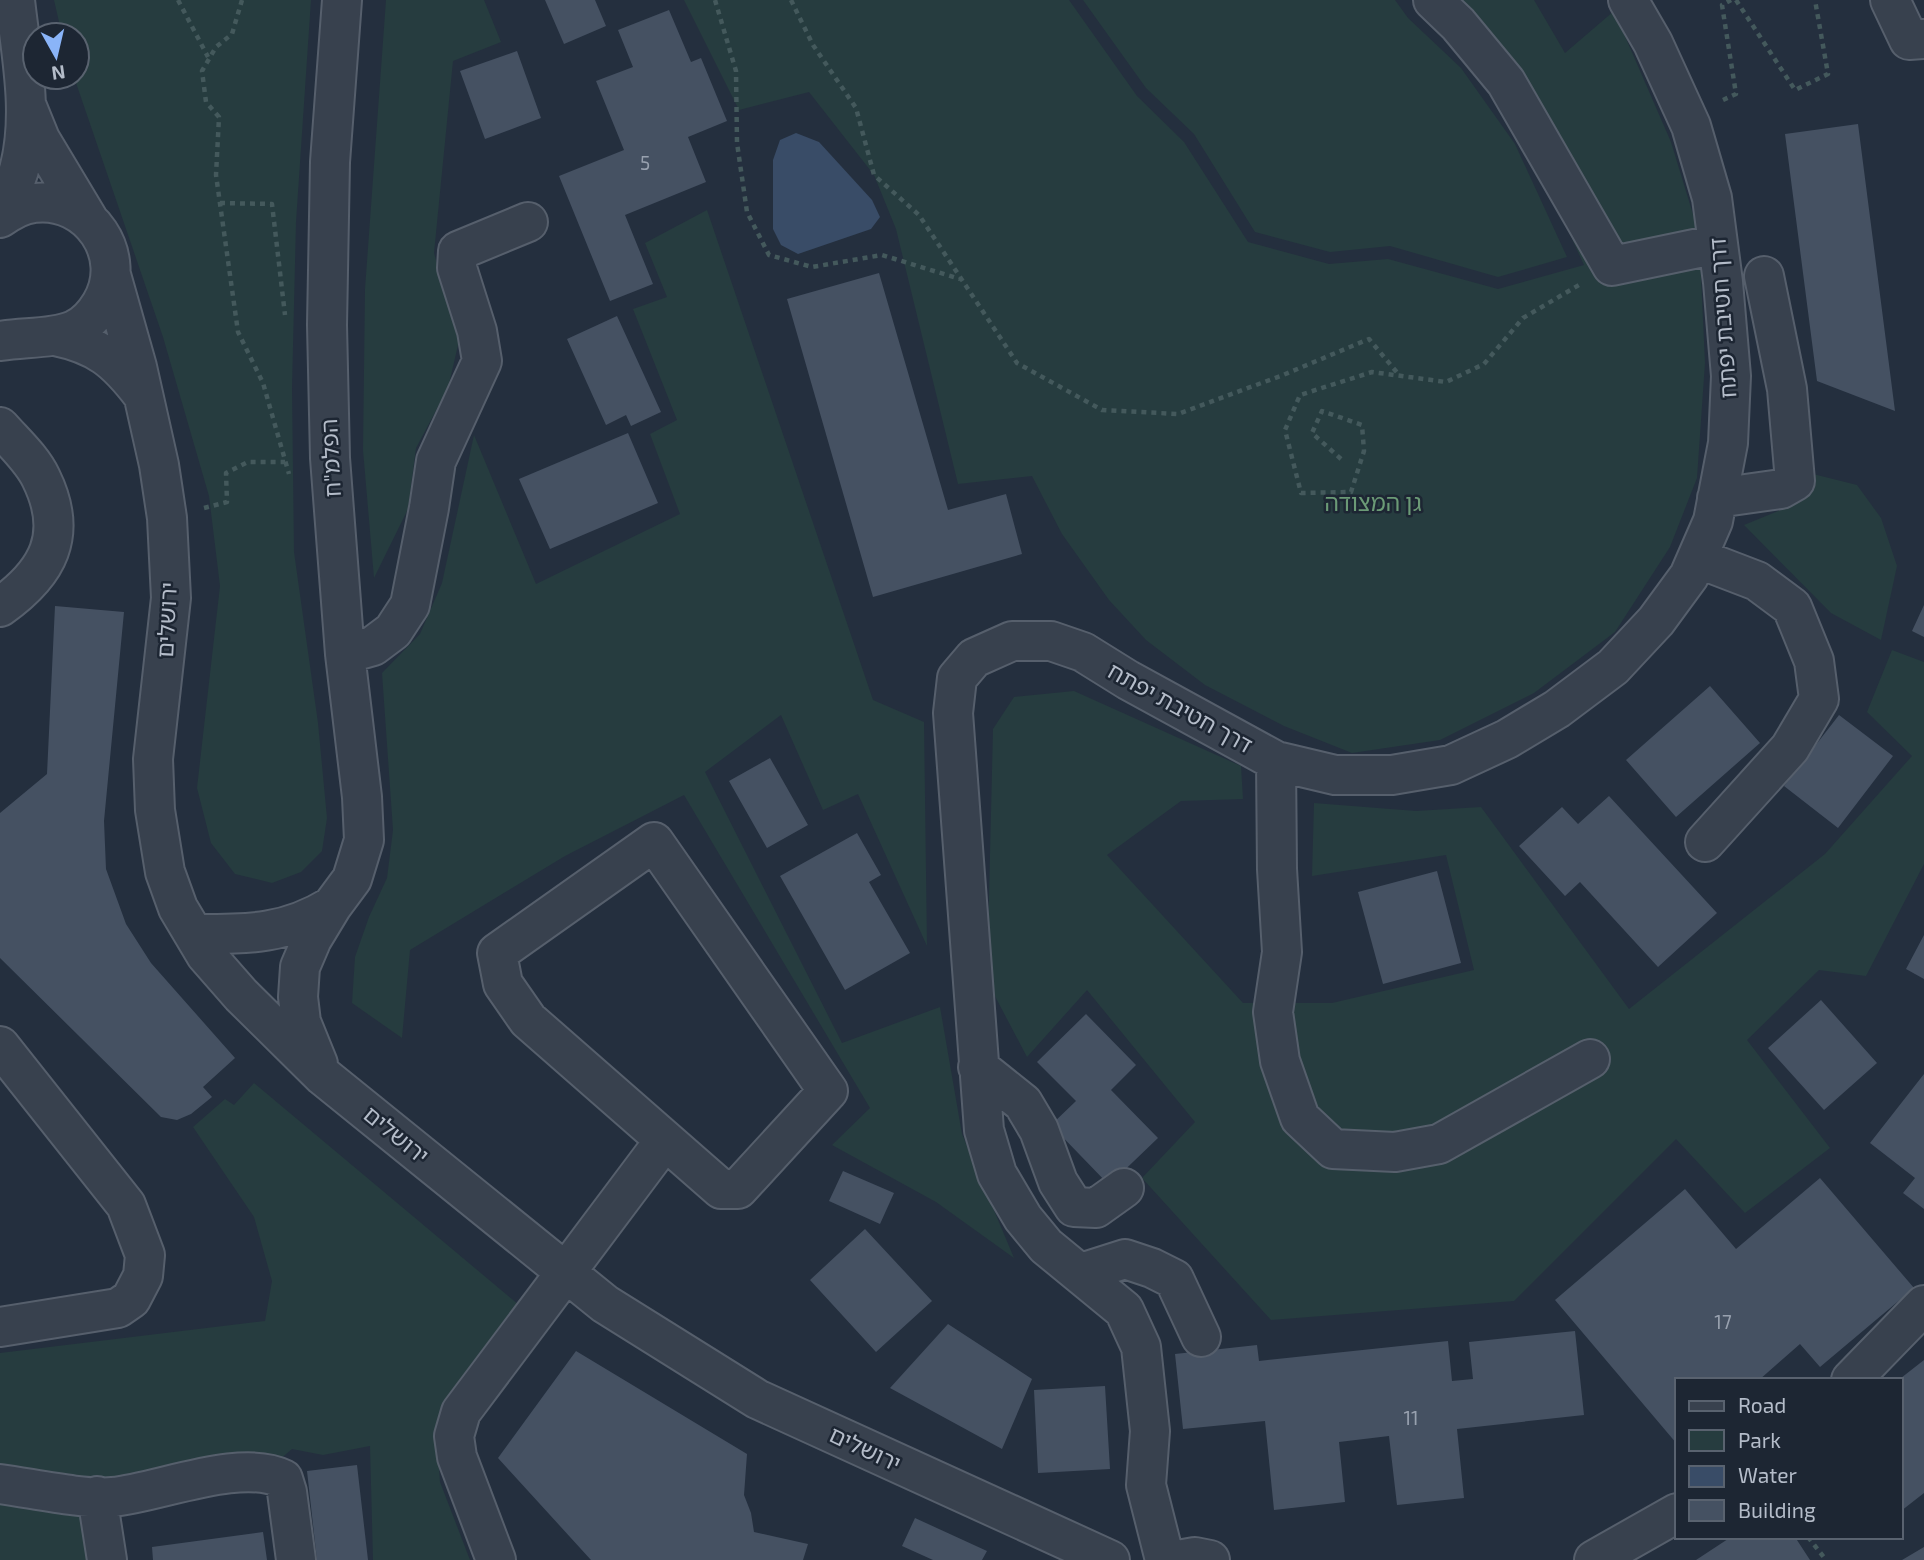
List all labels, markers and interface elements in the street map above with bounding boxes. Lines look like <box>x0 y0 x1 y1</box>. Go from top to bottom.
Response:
north arrow <box>21 21 91 91</box>
text: N <box>50 61 67 86</box>
house number: 5 <box>640 151 650 174</box>
street label: דרך חטיבת יפתח <box>1702 237 1742 399</box>
street label: הפלמ"ח <box>314 418 346 498</box>
park label: גן המצודה <box>1324 488 1422 516</box>
street label: ירושלים <box>150 581 182 659</box>
street label: דרך חטיבת יפתח <box>1103 656 1258 758</box>
street label: ירושלים <box>358 1099 435 1169</box>
house number: 17 <box>1714 1310 1732 1333</box>
legend <box>1675 1378 1903 1539</box>
text: Road <box>1738 1392 1786 1417</box>
house number: 11 <box>1403 1406 1419 1429</box>
street label: ירושלים <box>825 1419 906 1477</box>
text: Park <box>1738 1427 1781 1452</box>
text: Water <box>1738 1462 1797 1487</box>
text: Building <box>1738 1497 1816 1522</box>

